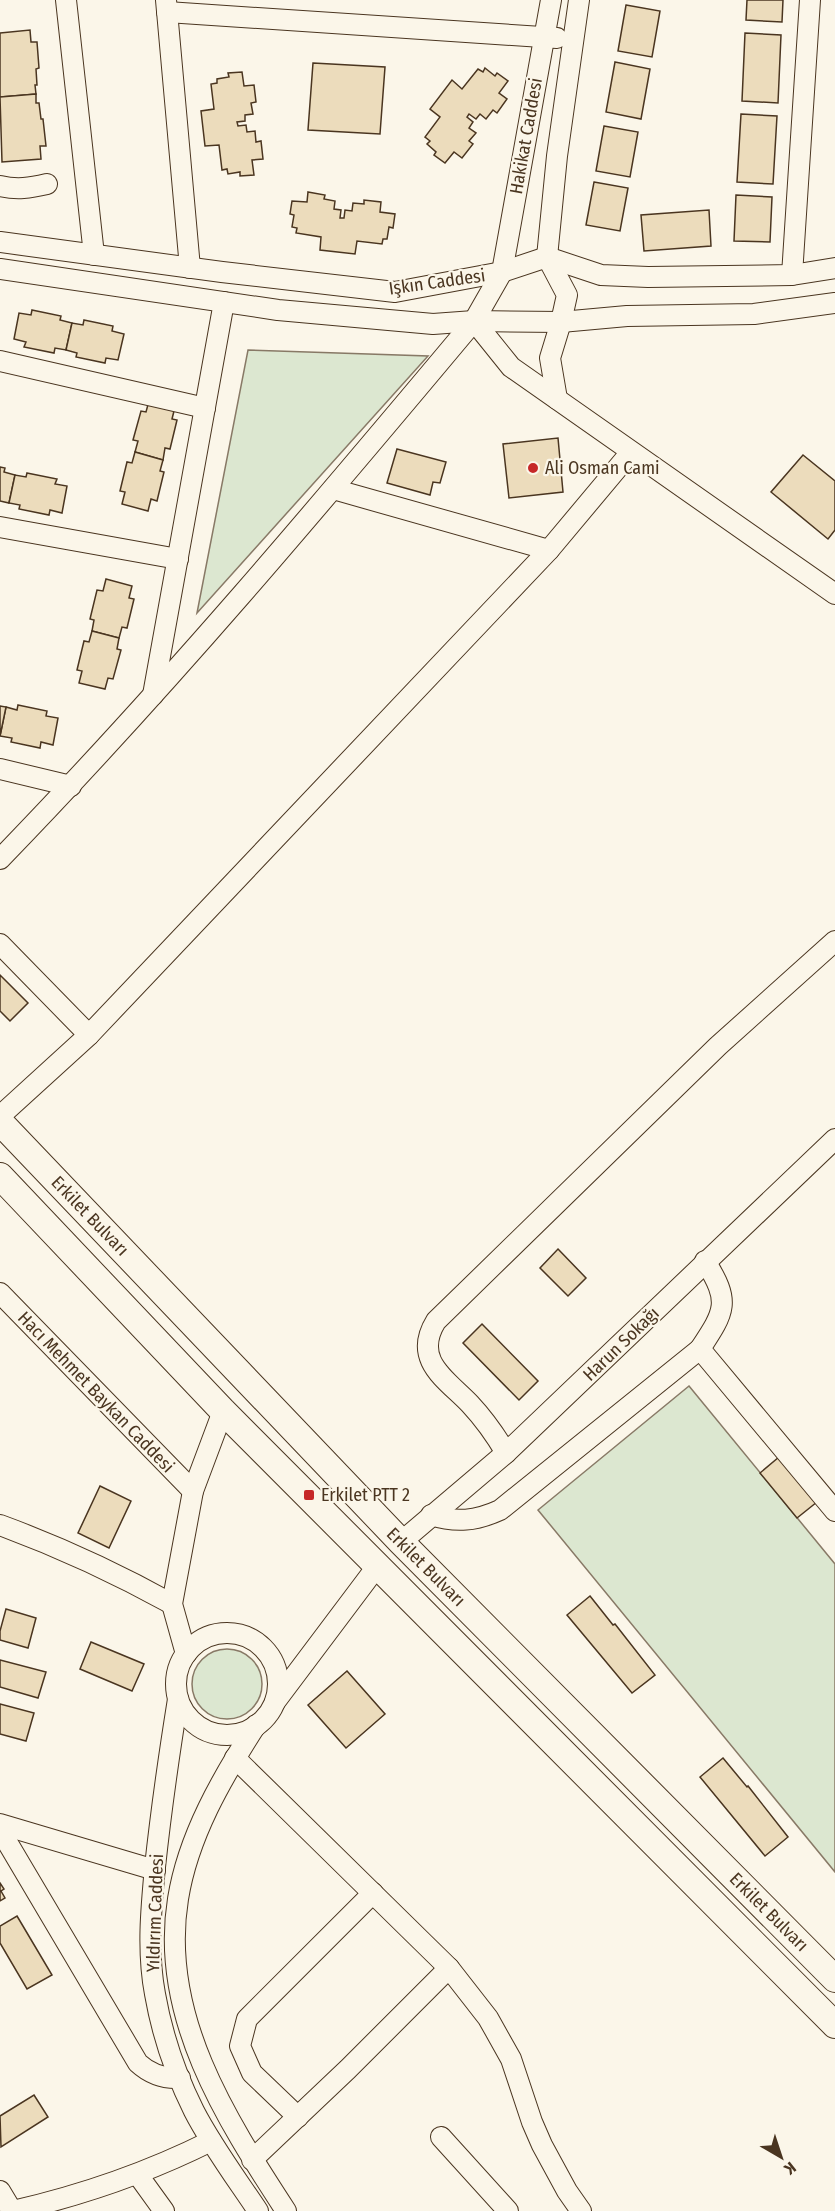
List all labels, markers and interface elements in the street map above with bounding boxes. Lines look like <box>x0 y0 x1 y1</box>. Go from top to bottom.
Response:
street label: Hakikat Caddesi <box>505 76 547 196</box>
street label: Işkın Caddesi <box>387 264 487 300</box>
place label: Ali Osman Cami <box>545 457 660 479</box>
marker: Ali Osman Cami <box>526 461 540 475</box>
street label: Erkilet Bulvarı <box>47 1172 133 1260</box>
street label: Harun Sokağı <box>578 1302 664 1386</box>
street label: Hacı Mehmet Baykan Caddesi <box>13 1307 179 1477</box>
place label: Erkilet PTT 2 <box>321 1484 410 1506</box>
marker: Erkilet PTT 2 <box>302 1488 316 1502</box>
street label: Erkilet Bulvarı <box>382 1523 470 1611</box>
street label: Yıldırım Caddesi <box>142 1853 168 1973</box>
street label: Erkilet Bulvarı <box>725 1868 813 1956</box>
north arrow <box>751 2127 811 2187</box>
text: K <box>780 2158 800 2179</box>

